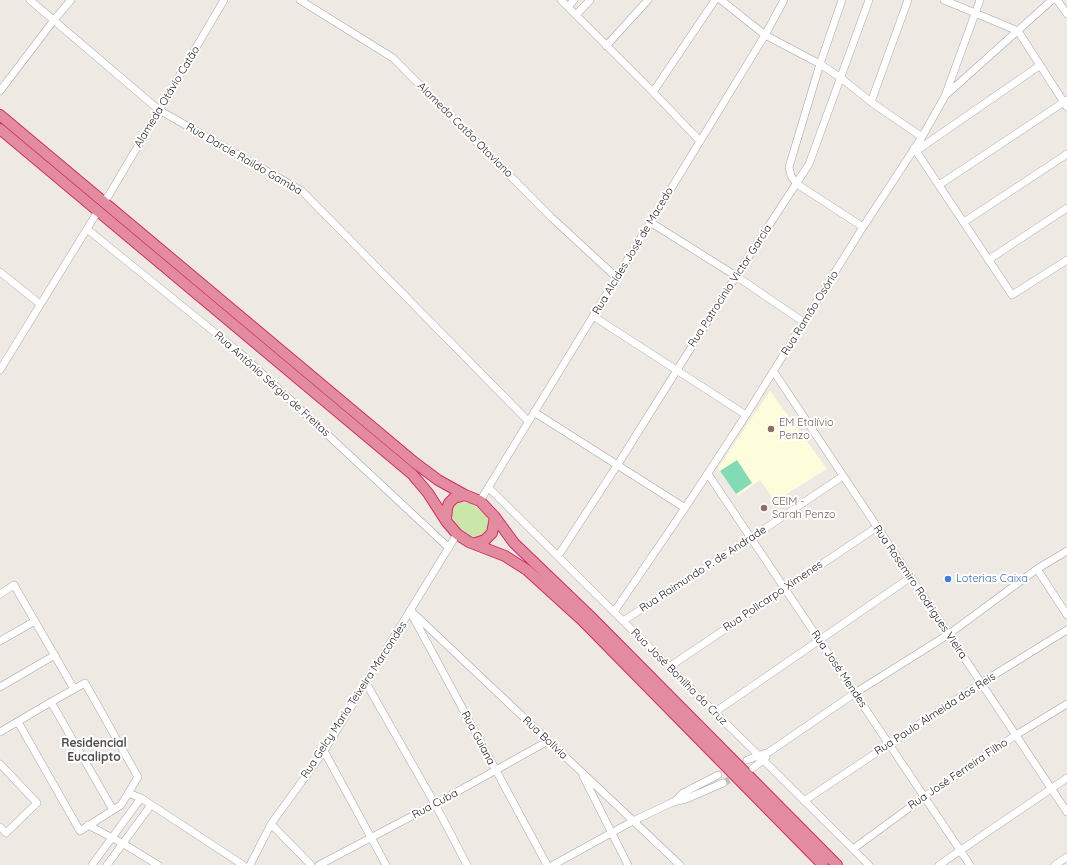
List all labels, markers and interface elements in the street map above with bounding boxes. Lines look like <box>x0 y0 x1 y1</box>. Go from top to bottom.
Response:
street label: Alameda Otávio Catão <box>131 44 203 150</box>
street label: Alameda Catão Otaviano <box>415 80 515 180</box>
street label: Rua Darcie Raildo Gamba <box>184 120 304 198</box>
street label: Rua Alcídes José de Macedo <box>590 185 676 317</box>
street label: Rua Patrocinio Victor Garcia <box>685 222 775 350</box>
street label: Rua Ramão Osório <box>779 268 841 358</box>
street label: Rua Antônio Sérgio de Freitas <box>212 329 332 439</box>
place label: EM Etalívio Penzo <box>779 416 834 442</box>
marker: EM Etalívio Penzo <box>766 424 776 434</box>
place label: CEIM - Sarah Penzo <box>772 495 836 521</box>
marker: CEIM - Sarah Penzo <box>759 503 769 513</box>
street label: Rua Raimundo P. de Andrade <box>637 523 769 615</box>
street label: Rua Rosemiro Rodrigues Vieira <box>870 523 970 661</box>
street label: Rua Policarpo Ximenes <box>721 558 825 634</box>
place label: Loterias Caixa <box>956 572 1028 586</box>
marker: Loterias Caixa <box>943 574 953 584</box>
street label: Rua Gelcy Maria Teixeira Marcondes <box>298 619 410 781</box>
street label: Rua José Bonilha da Cruz <box>628 626 730 728</box>
street label: Rua José Mendes <box>808 628 870 710</box>
street label: Rua Paulo Almeida dos Reis <box>872 670 998 758</box>
street label: Rua Guiana <box>458 709 498 767</box>
street label: Rua Bolívia <box>520 714 570 762</box>
district label: Residencial Eucalipto <box>61 736 127 764</box>
street label: Rua José Ferreira Filho <box>906 736 1010 812</box>
street label: Rua Cuba <box>410 786 460 822</box>

